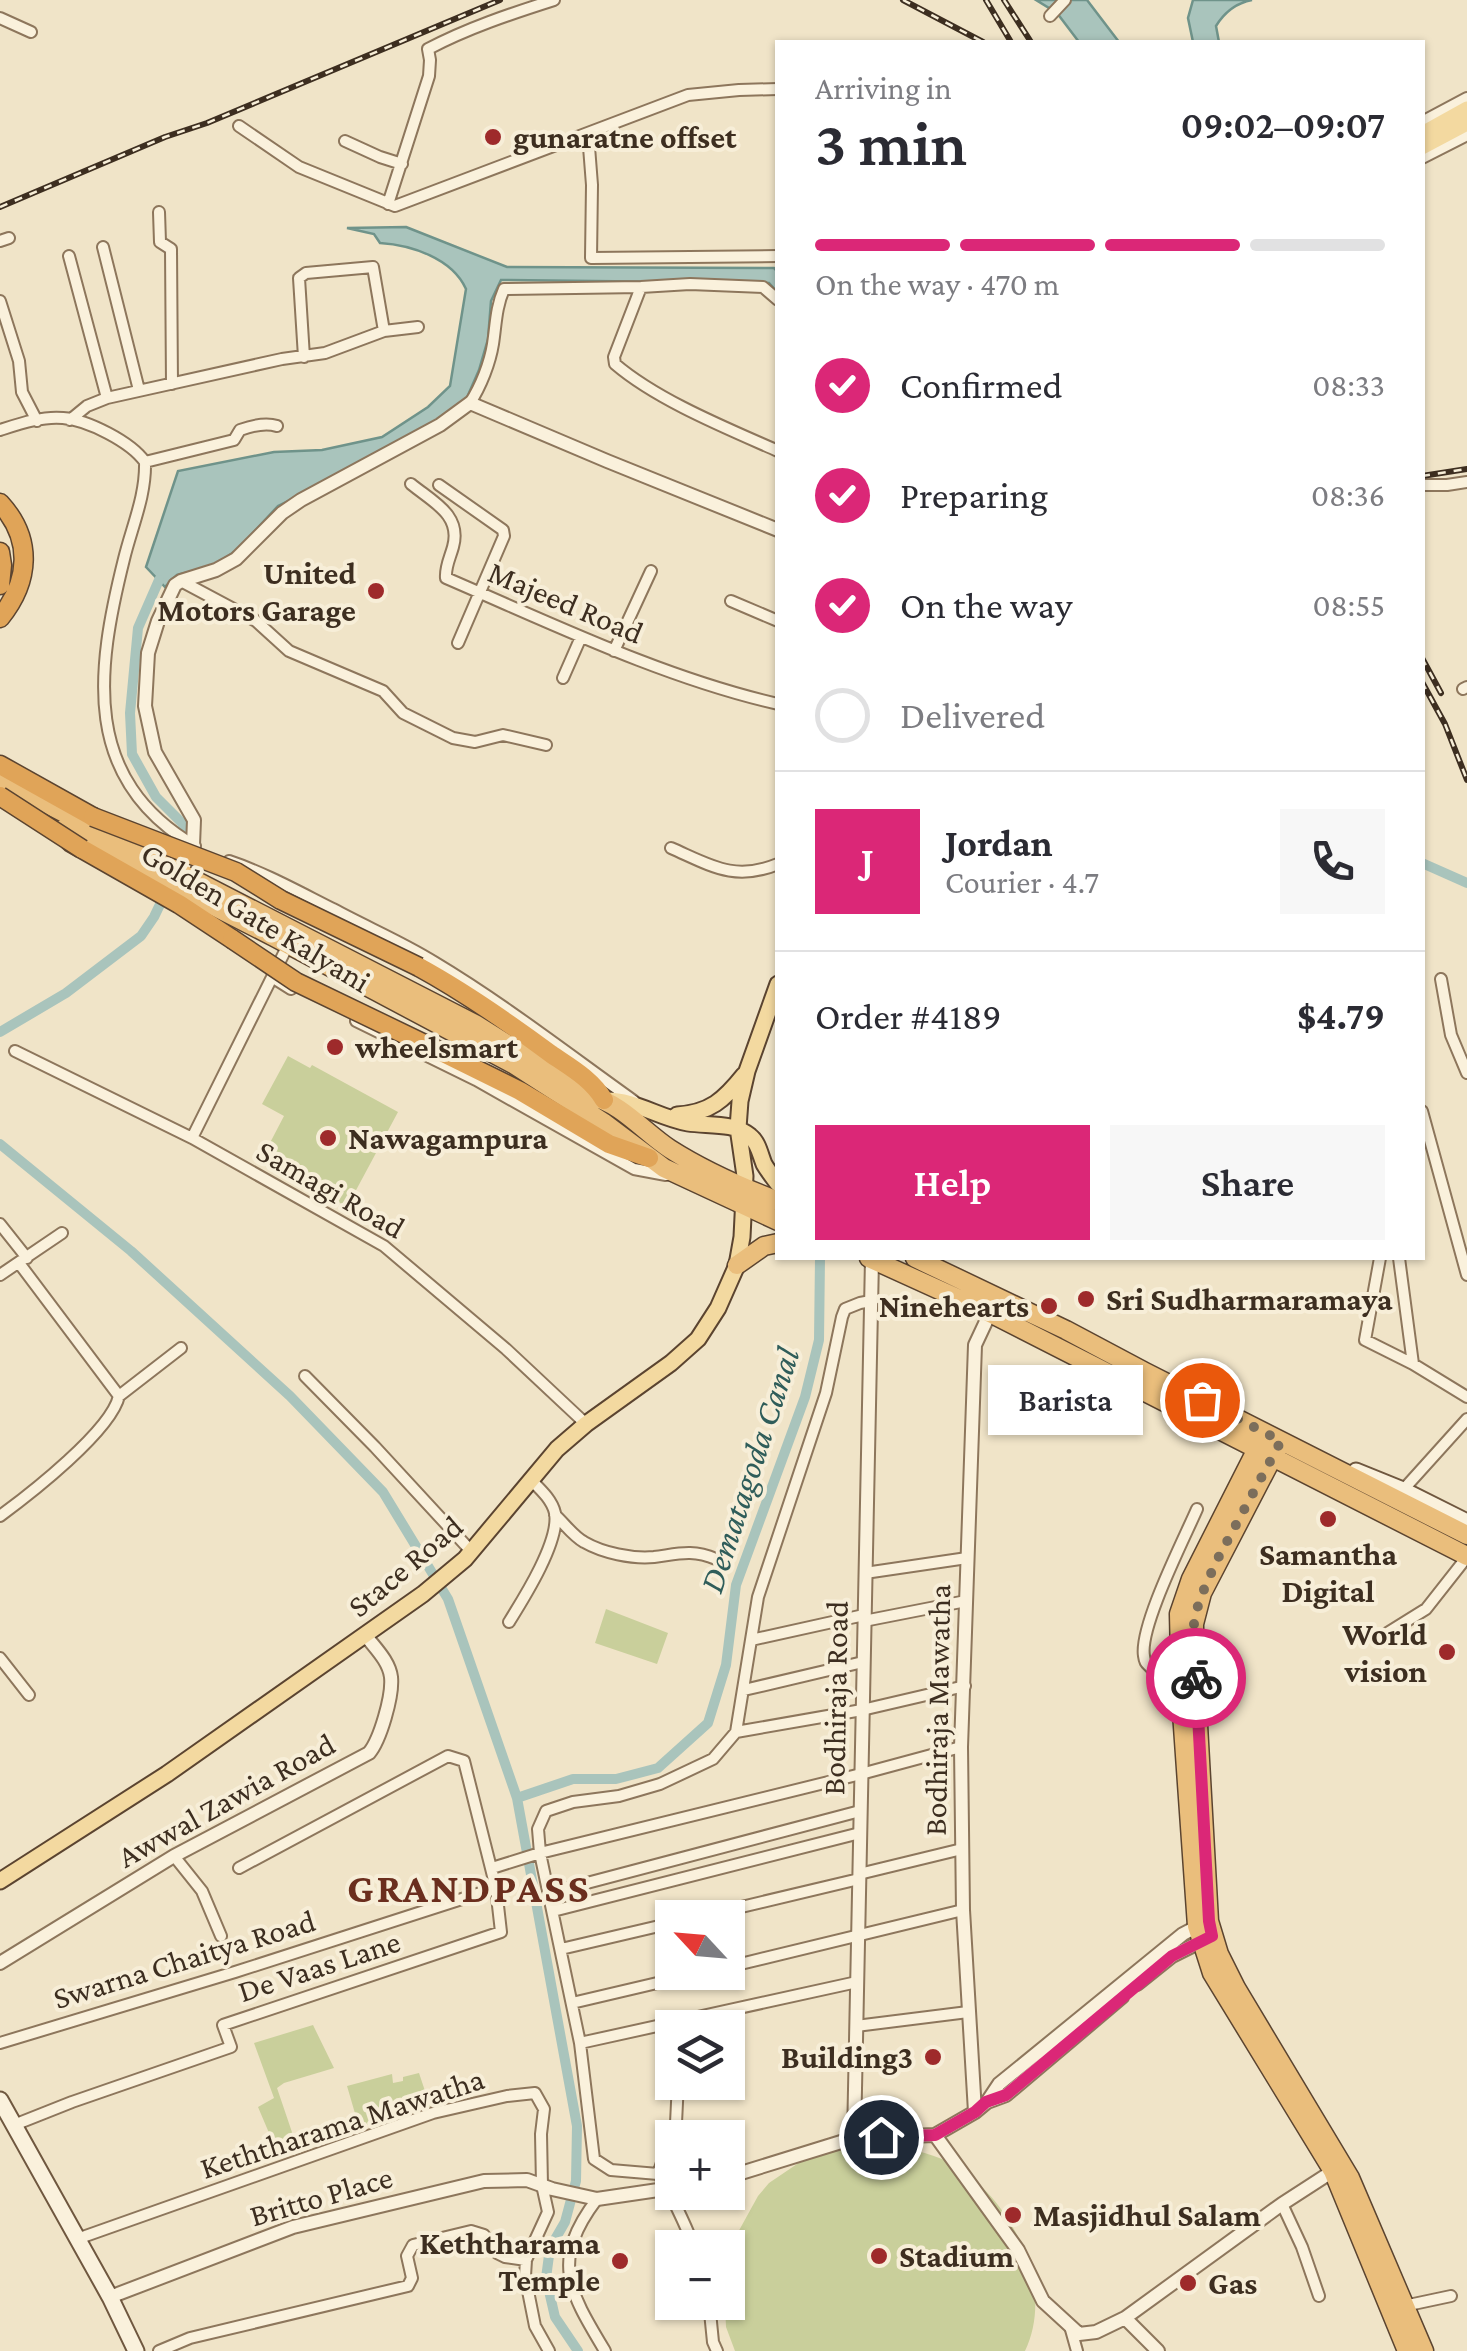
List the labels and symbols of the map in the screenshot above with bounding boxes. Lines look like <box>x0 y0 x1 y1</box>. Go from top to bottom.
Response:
place label: gunaratne offset <box>513 119 737 155</box>
marker: gunaratne offset <box>482 126 504 148</box>
street label: Majeed Road <box>483 553 649 651</box>
place label: United Motors Garage <box>157 555 356 628</box>
marker: United Motors Garage <box>365 580 387 602</box>
street label: Golden Gate Kalyani <box>135 835 377 999</box>
place label: wheelsmart <box>354 1029 518 1065</box>
marker: wheelsmart <box>324 1036 346 1058</box>
place label: Nawagampura <box>348 1120 548 1156</box>
marker: Nawagampura <box>317 1127 339 1149</box>
street label: Samagi Road <box>251 1132 412 1246</box>
place label: Sri Sudharmaramaya <box>1106 1281 1393 1317</box>
place label: Ninehearts <box>879 1288 1029 1324</box>
marker: Sri Sudharmaramaya <box>1075 1288 1097 1310</box>
marker: Ninehearts <box>1038 1295 1060 1317</box>
water label: Dematagoda Canal <box>692 1342 808 1597</box>
pin <box>1160 1358 1245 1443</box>
callout: Barista <box>987 1365 1142 1435</box>
street label: Stace Road <box>340 1508 470 1624</box>
marker: Samantha Digital <box>1317 1508 1339 1530</box>
place label: Samantha Digital <box>1259 1536 1397 1609</box>
street label: Bodhiraja Mawatha <box>917 1584 957 1836</box>
street label: Bodhiraja Road <box>815 1600 855 1796</box>
place label: World vision <box>1341 1616 1427 1689</box>
courier <box>1146 1628 1246 1728</box>
marker: World vision <box>1436 1641 1458 1663</box>
street label: Awwal Zawia Road <box>111 1725 341 1875</box>
district label: GRANDPASS <box>347 1864 591 1911</box>
north arrow <box>655 1900 745 1990</box>
street label: Swarna Chaitya Road <box>49 1902 319 2016</box>
street label: De Vaas Lane <box>233 1923 405 2009</box>
place label: Building3 <box>781 2039 913 2075</box>
marker: Building3 <box>922 2046 944 2068</box>
street label: Keththarama Mawatha <box>195 2060 489 2186</box>
pin <box>839 2095 924 2180</box>
street label: Britto Place <box>246 2158 396 2234</box>
place label: Masjidhul Salam <box>1033 2197 1261 2233</box>
marker: Masjidhul Salam <box>1002 2204 1024 2226</box>
place label: Keththarama Temple <box>419 2225 600 2298</box>
place label: Stadium <box>899 2238 1014 2274</box>
marker: Stadium <box>868 2245 890 2267</box>
marker: Keththarama Temple <box>609 2250 631 2272</box>
place label: Gas <box>1208 2265 1257 2301</box>
marker: Gas <box>1177 2272 1199 2294</box>

